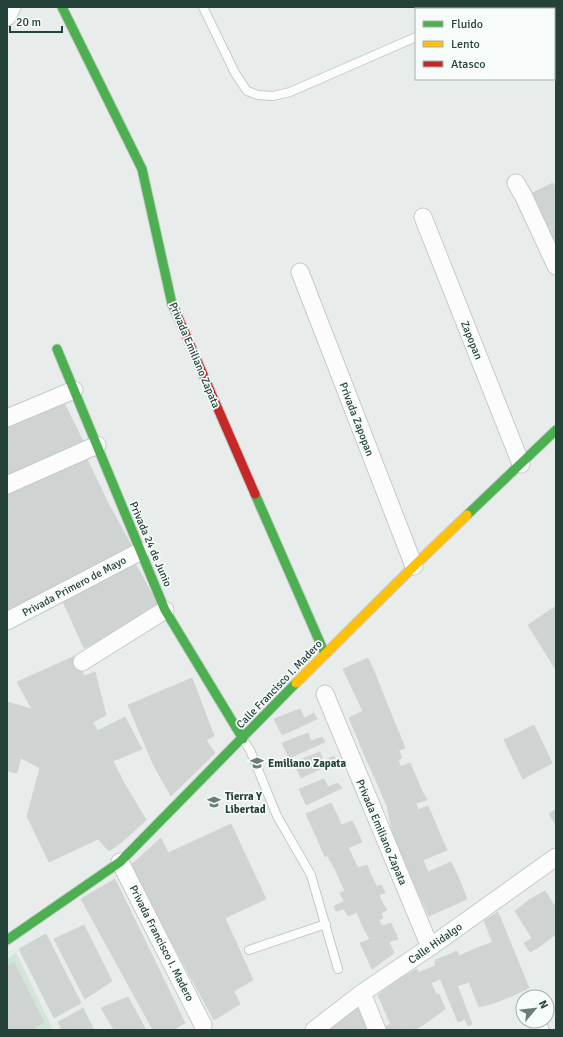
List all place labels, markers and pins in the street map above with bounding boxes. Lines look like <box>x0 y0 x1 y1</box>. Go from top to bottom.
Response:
school or university icon: Emiliano Zapata <box>249 755 265 771</box>
place label: Emiliano Zapata <box>268 757 346 770</box>
place label: Tierra Y Libertad <box>225 790 266 816</box>
school or university icon: Tierra Y Libertad <box>206 794 222 810</box>

